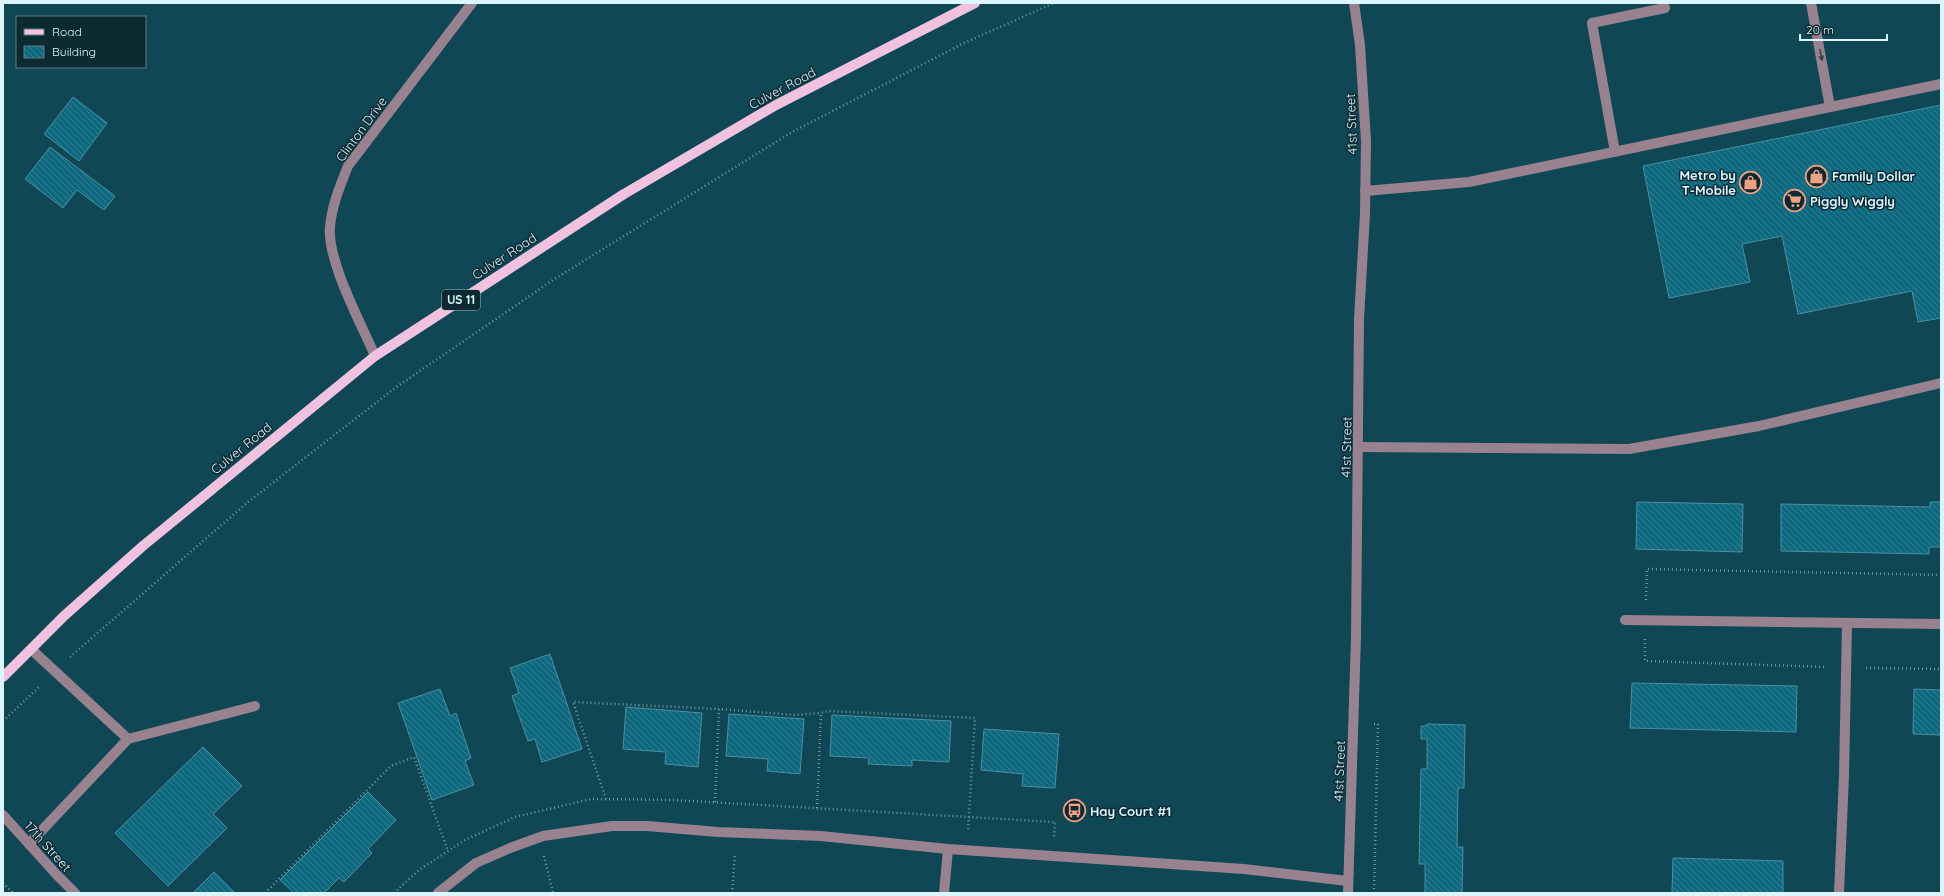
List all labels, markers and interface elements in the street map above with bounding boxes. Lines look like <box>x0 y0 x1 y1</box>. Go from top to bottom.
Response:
legend <box>16 16 146 68</box>
scale bar <box>1800 16 1887 42</box>
text: 20 m <box>1806 22 1834 37</box>
text: Road <box>52 24 82 39</box>
text: Building <box>52 44 96 59</box>
one-way arrow <box>1818 49 1824 61</box>
street label: Culver Road <box>746 64 818 112</box>
street label: Clinton Drive <box>332 93 390 165</box>
street label: 41st Street <box>1342 93 1360 155</box>
shop icon: Family Dollar <box>1804 163 1830 189</box>
place label: Metro by T-Mobile <box>1679 167 1736 198</box>
place label: Family Dollar <box>1832 168 1916 184</box>
shop icon: Metro by T-Mobile <box>1738 169 1764 195</box>
supermarket icon: Piggly Wiggly <box>1782 188 1808 214</box>
place label: Piggly Wiggly <box>1810 193 1895 209</box>
street label: Culver Road <box>469 229 539 283</box>
road number: US 11 <box>442 290 480 310</box>
street label: 41st Street <box>1337 416 1355 478</box>
street label: Culver Road <box>207 419 275 477</box>
street label: 41st Street <box>1330 740 1348 802</box>
bus stop icon: Hay Court #1 <box>1061 798 1087 824</box>
place label: Hay Court #1 <box>1090 803 1171 819</box>
street label: 17th Street <box>21 817 75 875</box>

